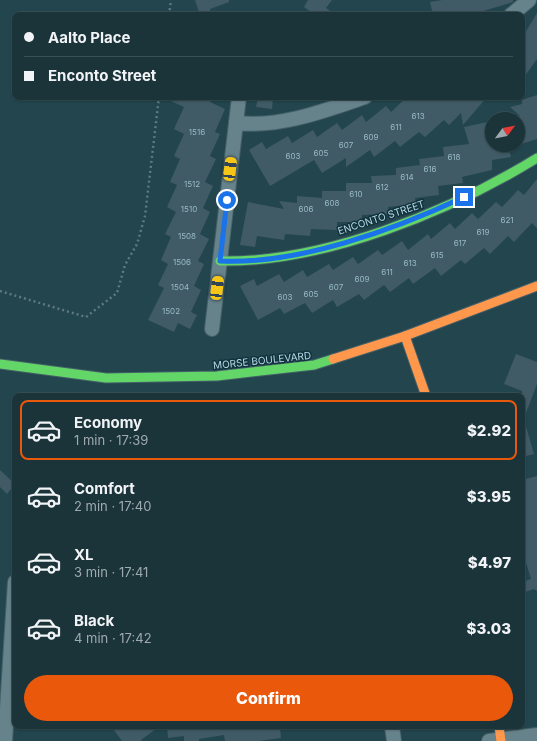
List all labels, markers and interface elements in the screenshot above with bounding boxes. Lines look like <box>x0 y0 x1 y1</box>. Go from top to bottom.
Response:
text: Aalto Place <box>48 28 131 47</box>
text: Enconto Street <box>48 66 156 85</box>
house number: 613 <box>411 111 425 121</box>
north arrow <box>485 112 525 152</box>
map controls <box>485 112 525 152</box>
house number: 611 <box>390 122 402 132</box>
house number: 1516 <box>189 127 205 137</box>
house number: 609 <box>364 132 379 142</box>
house number: 607 <box>339 140 354 150</box>
house number: 605 <box>314 148 329 158</box>
house number: 603 <box>286 151 301 161</box>
house number: 618 <box>447 152 461 162</box>
car <box>223 156 237 182</box>
house number: 616 <box>423 164 437 174</box>
house number: 614 <box>400 172 414 182</box>
house number: 1512 <box>184 179 200 189</box>
house number: 612 <box>375 182 389 192</box>
route end <box>455 188 473 206</box>
house number: 610 <box>349 189 363 199</box>
route start <box>218 191 236 209</box>
street label: ENCONTO STREET <box>336 197 426 237</box>
house number: 608 <box>325 198 340 208</box>
house number: 1510 <box>181 204 197 214</box>
house number: 606 <box>299 204 314 214</box>
house number: 621 <box>500 215 514 225</box>
house number: 619 <box>476 227 490 237</box>
house number: 1508 <box>178 231 196 241</box>
house number: 617 <box>454 238 467 248</box>
house number: 615 <box>430 250 444 260</box>
house number: 1506 <box>173 257 191 267</box>
house number: 613 <box>403 258 417 268</box>
house number: 611 <box>381 267 393 277</box>
house number: 609 <box>355 274 370 284</box>
car <box>210 275 224 301</box>
house number: 1504 <box>171 282 189 292</box>
house number: 607 <box>329 282 344 292</box>
house number: 605 <box>304 289 319 299</box>
house number: 603 <box>278 292 293 302</box>
house number: 1502 <box>162 306 180 316</box>
street label: MORSE BOULEVARD <box>212 349 312 371</box>
icon: car <box>26 412 62 448</box>
text: Economy <box>74 413 142 432</box>
text: $2.92 <box>467 421 511 440</box>
text: 1 min · 17:39 <box>74 432 148 448</box>
icon: car <box>26 478 62 514</box>
text: Comfort <box>74 479 135 498</box>
text: $3.95 <box>467 487 511 506</box>
text: 2 min · 17:40 <box>74 498 151 514</box>
icon: car <box>26 544 62 580</box>
text: XL <box>74 545 94 564</box>
text: $4.97 <box>468 553 511 572</box>
text: 3 min · 17:41 <box>74 564 148 580</box>
icon: car <box>26 610 62 646</box>
text: Black <box>74 611 114 630</box>
text: $3.03 <box>466 619 511 638</box>
text: 4 min · 17:42 <box>74 630 152 646</box>
button: Confirm <box>24 675 513 721</box>

